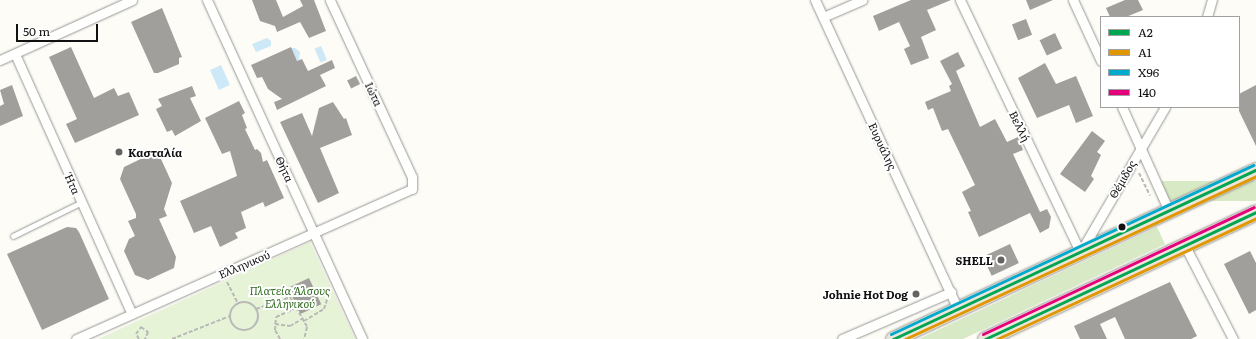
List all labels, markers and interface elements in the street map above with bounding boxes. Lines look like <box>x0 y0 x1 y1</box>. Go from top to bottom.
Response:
scale bar <box>18 16 100 42</box>
legend <box>1100 16 1240 108</box>
text: 50 m <box>23 22 50 40</box>
text: Α2 <box>1138 23 1153 41</box>
text: Α1 <box>1138 43 1152 61</box>
text: Χ96 <box>1138 63 1159 81</box>
street label: Ιώτα <box>363 80 385 108</box>
text: 140 <box>1138 83 1156 101</box>
street label: Βελλή <box>1007 109 1033 143</box>
street label: Ευρυάλης <box>866 120 900 172</box>
place label: Κασταλία <box>128 145 182 159</box>
marker: Κασταλία <box>113 146 125 158</box>
street label: Θήτα <box>273 154 297 184</box>
street label: Θέμιδος <box>1106 158 1138 200</box>
street label: Ήτα <box>63 172 83 196</box>
unlabelled marker <box>1117 222 1127 232</box>
street label: Ελληνικού <box>216 247 272 281</box>
place label: SHELL <box>955 253 993 267</box>
marker: SHELL <box>996 255 1006 265</box>
park label: Πλατεία Άλσους Ελληνικού <box>250 284 330 310</box>
place label: Johnie Hot Dog <box>823 287 908 301</box>
marker: Johnie Hot Dog <box>911 289 921 299</box>

